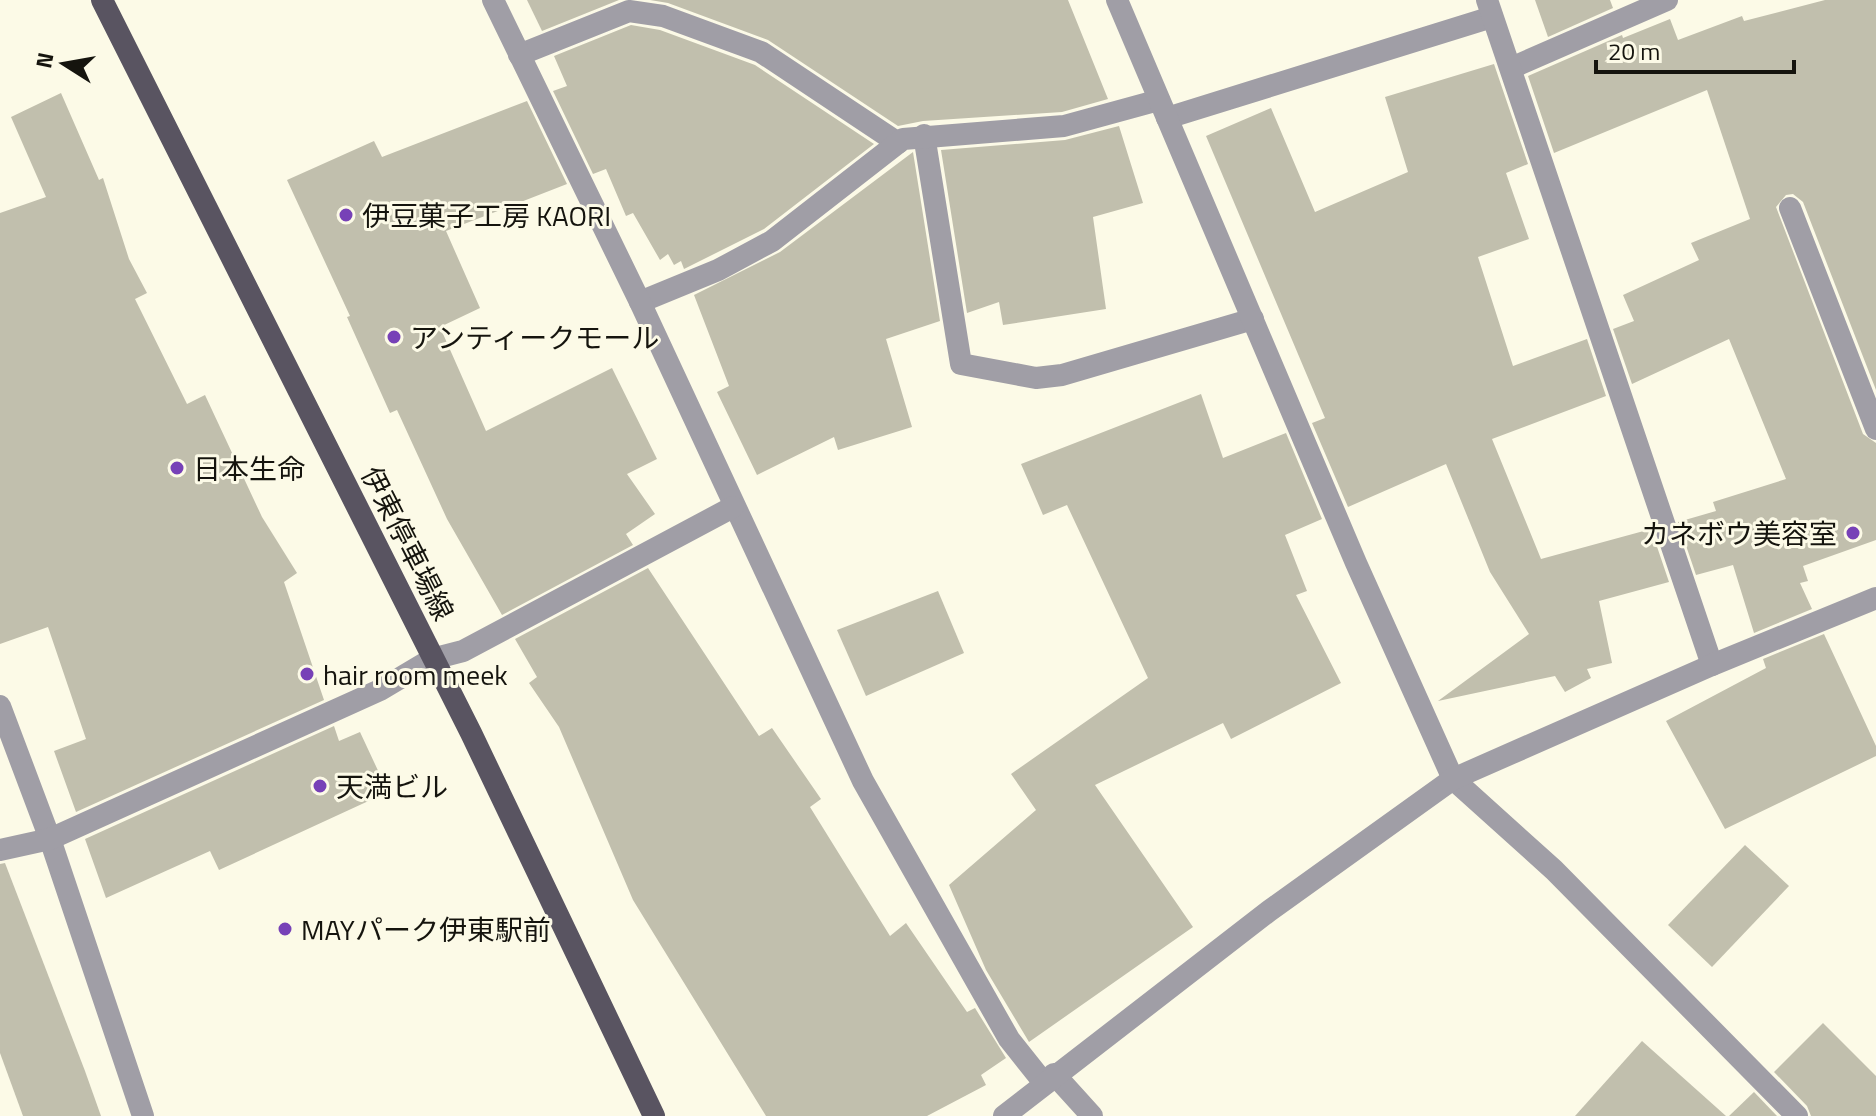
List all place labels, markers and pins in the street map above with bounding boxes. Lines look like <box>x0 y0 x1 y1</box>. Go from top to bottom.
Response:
place label: 伊豆菓子工房 KAORI <box>362 194 611 237</box>
marker: 伊豆菓子工房 KAORI <box>337 206 355 224</box>
place label: アンティークモール <box>410 316 659 359</box>
marker: アンティークモール <box>385 328 403 346</box>
place label: 日本生命 <box>193 447 305 490</box>
marker: 日本生命 <box>168 459 186 477</box>
place label: カネボウ美容室 <box>1641 512 1837 555</box>
marker: カネボウ美容室 <box>1844 524 1862 542</box>
place label: hair room meek <box>323 653 508 696</box>
marker: hair room meek <box>298 665 316 683</box>
place label: 天満ビル <box>336 765 448 808</box>
marker: 天満ビル <box>311 777 329 795</box>
place label: MAYパーク伊東駅前 <box>301 908 551 951</box>
marker: MAYパーク伊東駅前 <box>276 920 294 938</box>

